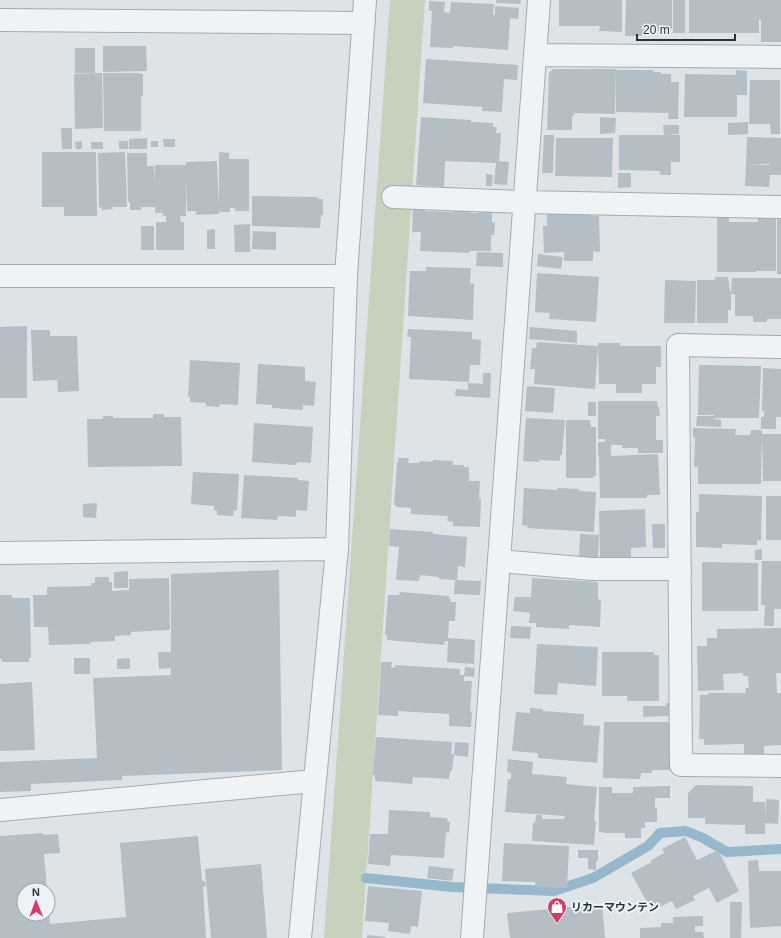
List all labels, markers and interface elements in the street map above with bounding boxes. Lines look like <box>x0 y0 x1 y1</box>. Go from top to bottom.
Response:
scale bar <box>637 16 735 42</box>
text: 20 m <box>643 23 670 37</box>
north arrow <box>16 882 56 922</box>
text: N <box>32 886 40 898</box>
shop icon: リカーマウンテン <box>546 896 568 924</box>
place label: リカーマウンテン <box>571 901 659 913</box>

